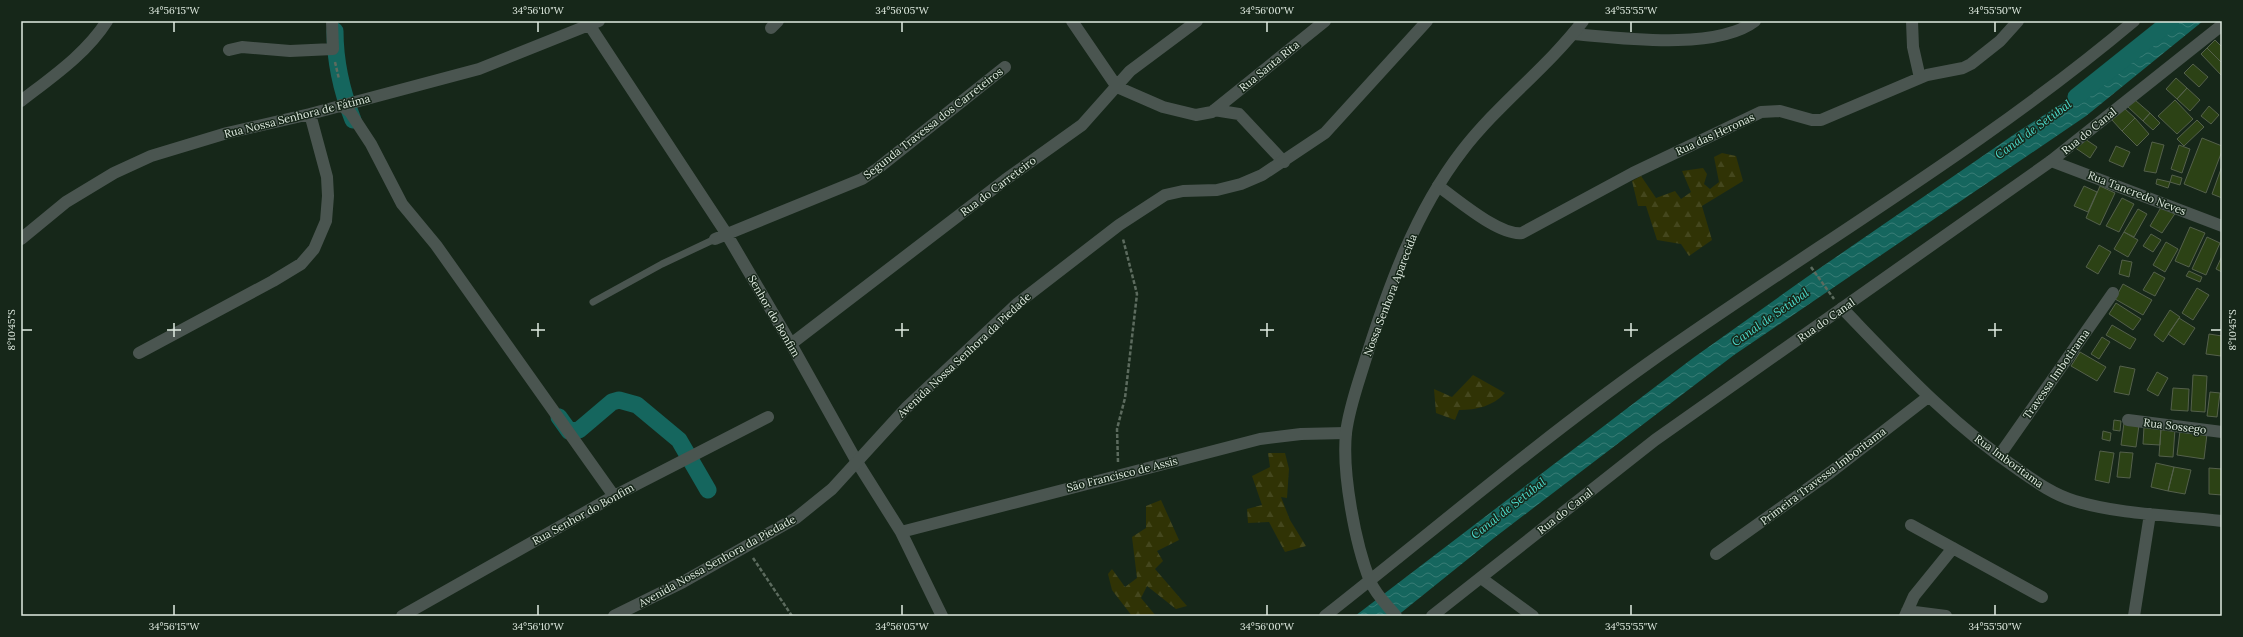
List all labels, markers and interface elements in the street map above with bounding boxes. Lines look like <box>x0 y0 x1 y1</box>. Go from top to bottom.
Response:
text: 34°56'15"W <box>149 4 200 17</box>
text: 34°56'10"W <box>512 4 565 17</box>
text: 34°56'05"W <box>875 4 930 17</box>
text: 34°56'00"W <box>1240 4 1295 17</box>
text: 34°55'55"W <box>1605 4 1658 17</box>
text: 34°55'50"W <box>1969 4 2023 17</box>
street label: Rua Santa Rita <box>1236 37 1302 95</box>
street label: Segunda Travessa dos Carreteiros <box>860 64 1006 182</box>
street label: Rua Nossa Senhora de Fátima <box>222 91 372 141</box>
water label: Canal de Setúbal <box>1992 96 2075 162</box>
street label: Rua do Canal <box>2059 105 2119 157</box>
street label: Rua das Heronas <box>1673 110 1757 158</box>
street label: Rua do Carreteiro <box>957 153 1039 219</box>
street label: Rua Tancredo Neves <box>2086 168 2188 218</box>
street label: Nossa Senhora Aparecida <box>1360 232 1420 358</box>
street label: Senhor do Bonfim <box>745 273 803 360</box>
water label: Canal de Setúbal <box>1728 284 1812 349</box>
street label: Avenida Nossa Senhora da Piedade <box>894 289 1034 421</box>
street label: Rua do Canal <box>1795 295 1857 345</box>
text: 8°10'45"S <box>5 309 18 351</box>
text: 8°10'45"S <box>2226 309 2239 351</box>
street label: Travessa Imbotirama <box>2020 326 2093 422</box>
street label: Rua Sossego <box>2143 415 2207 437</box>
street label: Primeira Travessa Imboritama <box>1757 424 1889 528</box>
street label: Rua Imboritama <box>1972 431 2046 491</box>
street label: São Francisco de Assis <box>1065 453 1179 495</box>
water label: Canal de Setúbal <box>1468 474 1549 542</box>
street label: Rua Senhor do Bonfim <box>530 480 636 548</box>
street label: Rua do Canal <box>1534 485 1596 537</box>
street label: Avenida Nossa Senhora da Piedade <box>635 512 798 611</box>
text: 34°56'15"W <box>149 620 200 633</box>
text: 34°56'10"W <box>512 620 565 633</box>
text: 34°56'05"W <box>875 620 930 633</box>
text: 34°56'00"W <box>1240 620 1295 633</box>
text: 34°55'55"W <box>1605 620 1658 633</box>
text: 34°55'50"W <box>1969 620 2023 633</box>

